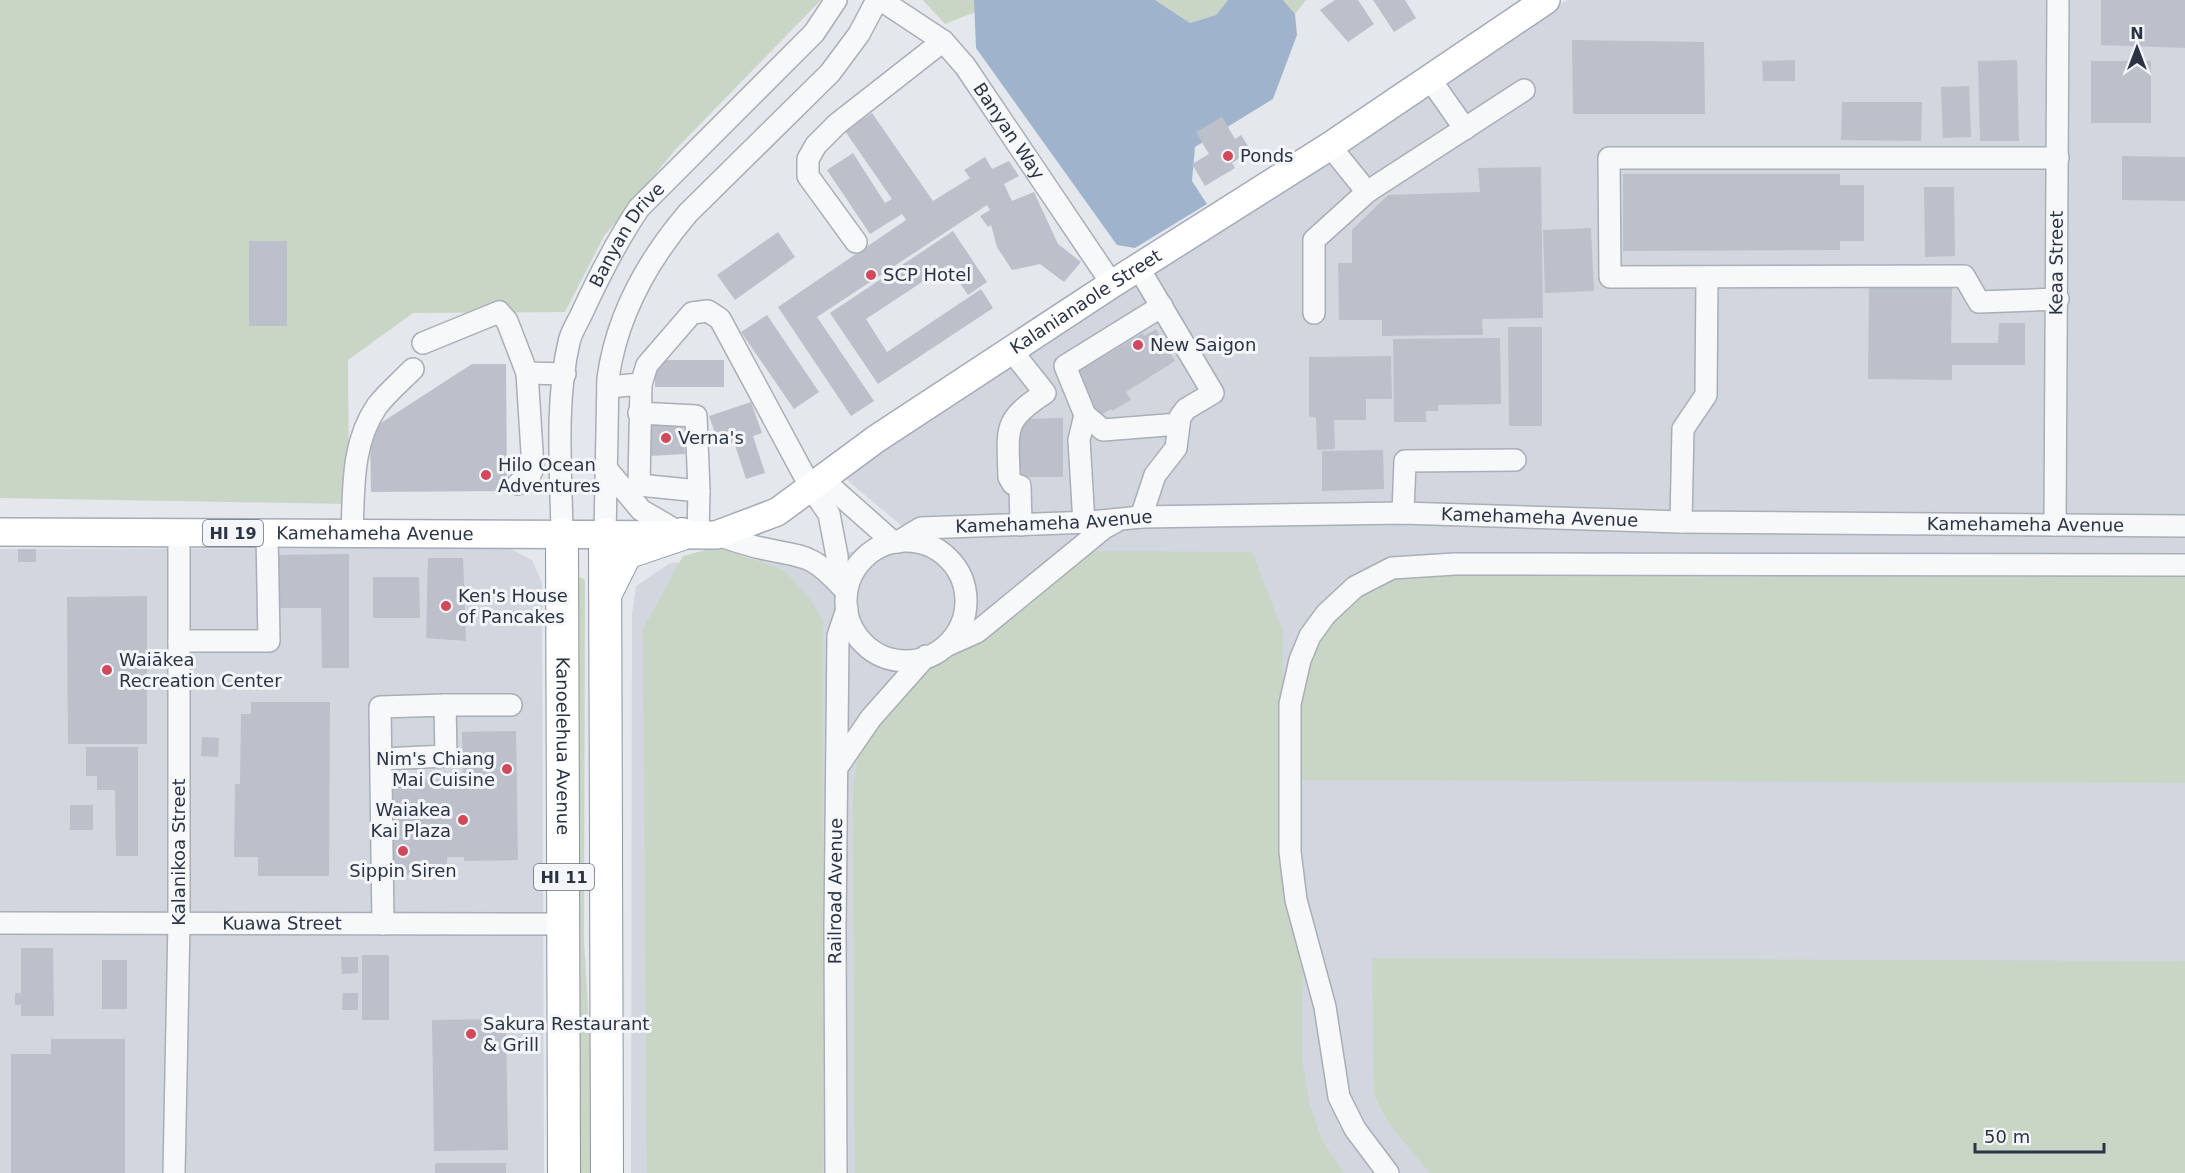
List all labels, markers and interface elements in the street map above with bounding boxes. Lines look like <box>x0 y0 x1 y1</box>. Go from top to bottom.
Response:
north arrow <box>2107 18 2167 78</box>
text: N <box>2130 24 2144 43</box>
street label: Banyan Way <box>969 78 1049 183</box>
place label: Ponds <box>1240 145 1293 166</box>
marker: Ponds <box>1221 149 1235 163</box>
street label: Banyan Drive <box>585 178 669 291</box>
street label: Keaa Street <box>2045 211 2067 315</box>
street label: Kalanianaole Street <box>1006 244 1165 358</box>
place label: SCP Hotel <box>883 264 971 285</box>
marker: SCP Hotel <box>864 268 878 282</box>
place label: New Saigon <box>1150 334 1256 355</box>
marker: New Saigon <box>1131 338 1145 352</box>
place label: Verna's <box>678 427 744 448</box>
marker: Verna's <box>659 431 673 445</box>
place label: Hilo Ocean Adventures <box>498 454 600 496</box>
marker: Hilo Ocean Adventures <box>479 468 493 482</box>
street label: Kamehameha Avenue <box>1441 503 1639 531</box>
street label: Kamehameha Avenue <box>955 506 1153 537</box>
street label: Kamehameha Avenue <box>1927 513 2124 536</box>
road number: HI 19 <box>203 520 263 546</box>
street label: Kamehameha Avenue <box>276 522 474 544</box>
place label: Ken's House of Pancakes <box>458 585 568 627</box>
marker: Ken's House of Pancakes <box>439 599 453 613</box>
place label: Waiākea Recreation Center <box>119 649 282 691</box>
street label: Kanoelehua Avenue <box>552 657 574 835</box>
marker: Waiākea Recreation Center <box>100 663 114 677</box>
place label: Nim's Chiang Mai Cuisine <box>376 748 495 790</box>
marker: Nim's Chiang Mai Cuisine <box>500 762 514 776</box>
street label: Kalanikoa Street <box>168 778 189 926</box>
place label: Waiakea Kai Plaza <box>370 799 451 841</box>
marker: Waiakea Kai Plaza <box>456 813 470 827</box>
street label: Railroad Avenue <box>824 818 846 964</box>
marker: Sippin Siren <box>396 844 410 858</box>
place label: Sippin Siren <box>349 860 457 881</box>
road number: HI 11 <box>534 864 594 890</box>
street label: Kuawa Street <box>222 912 342 934</box>
place label: Sakura Restaurant & Grill <box>483 1013 649 1055</box>
marker: Sakura Restaurant & Grill <box>464 1027 478 1041</box>
scale bar <box>1975 1116 2104 1154</box>
text: 50 m <box>1984 1126 2030 1147</box>

